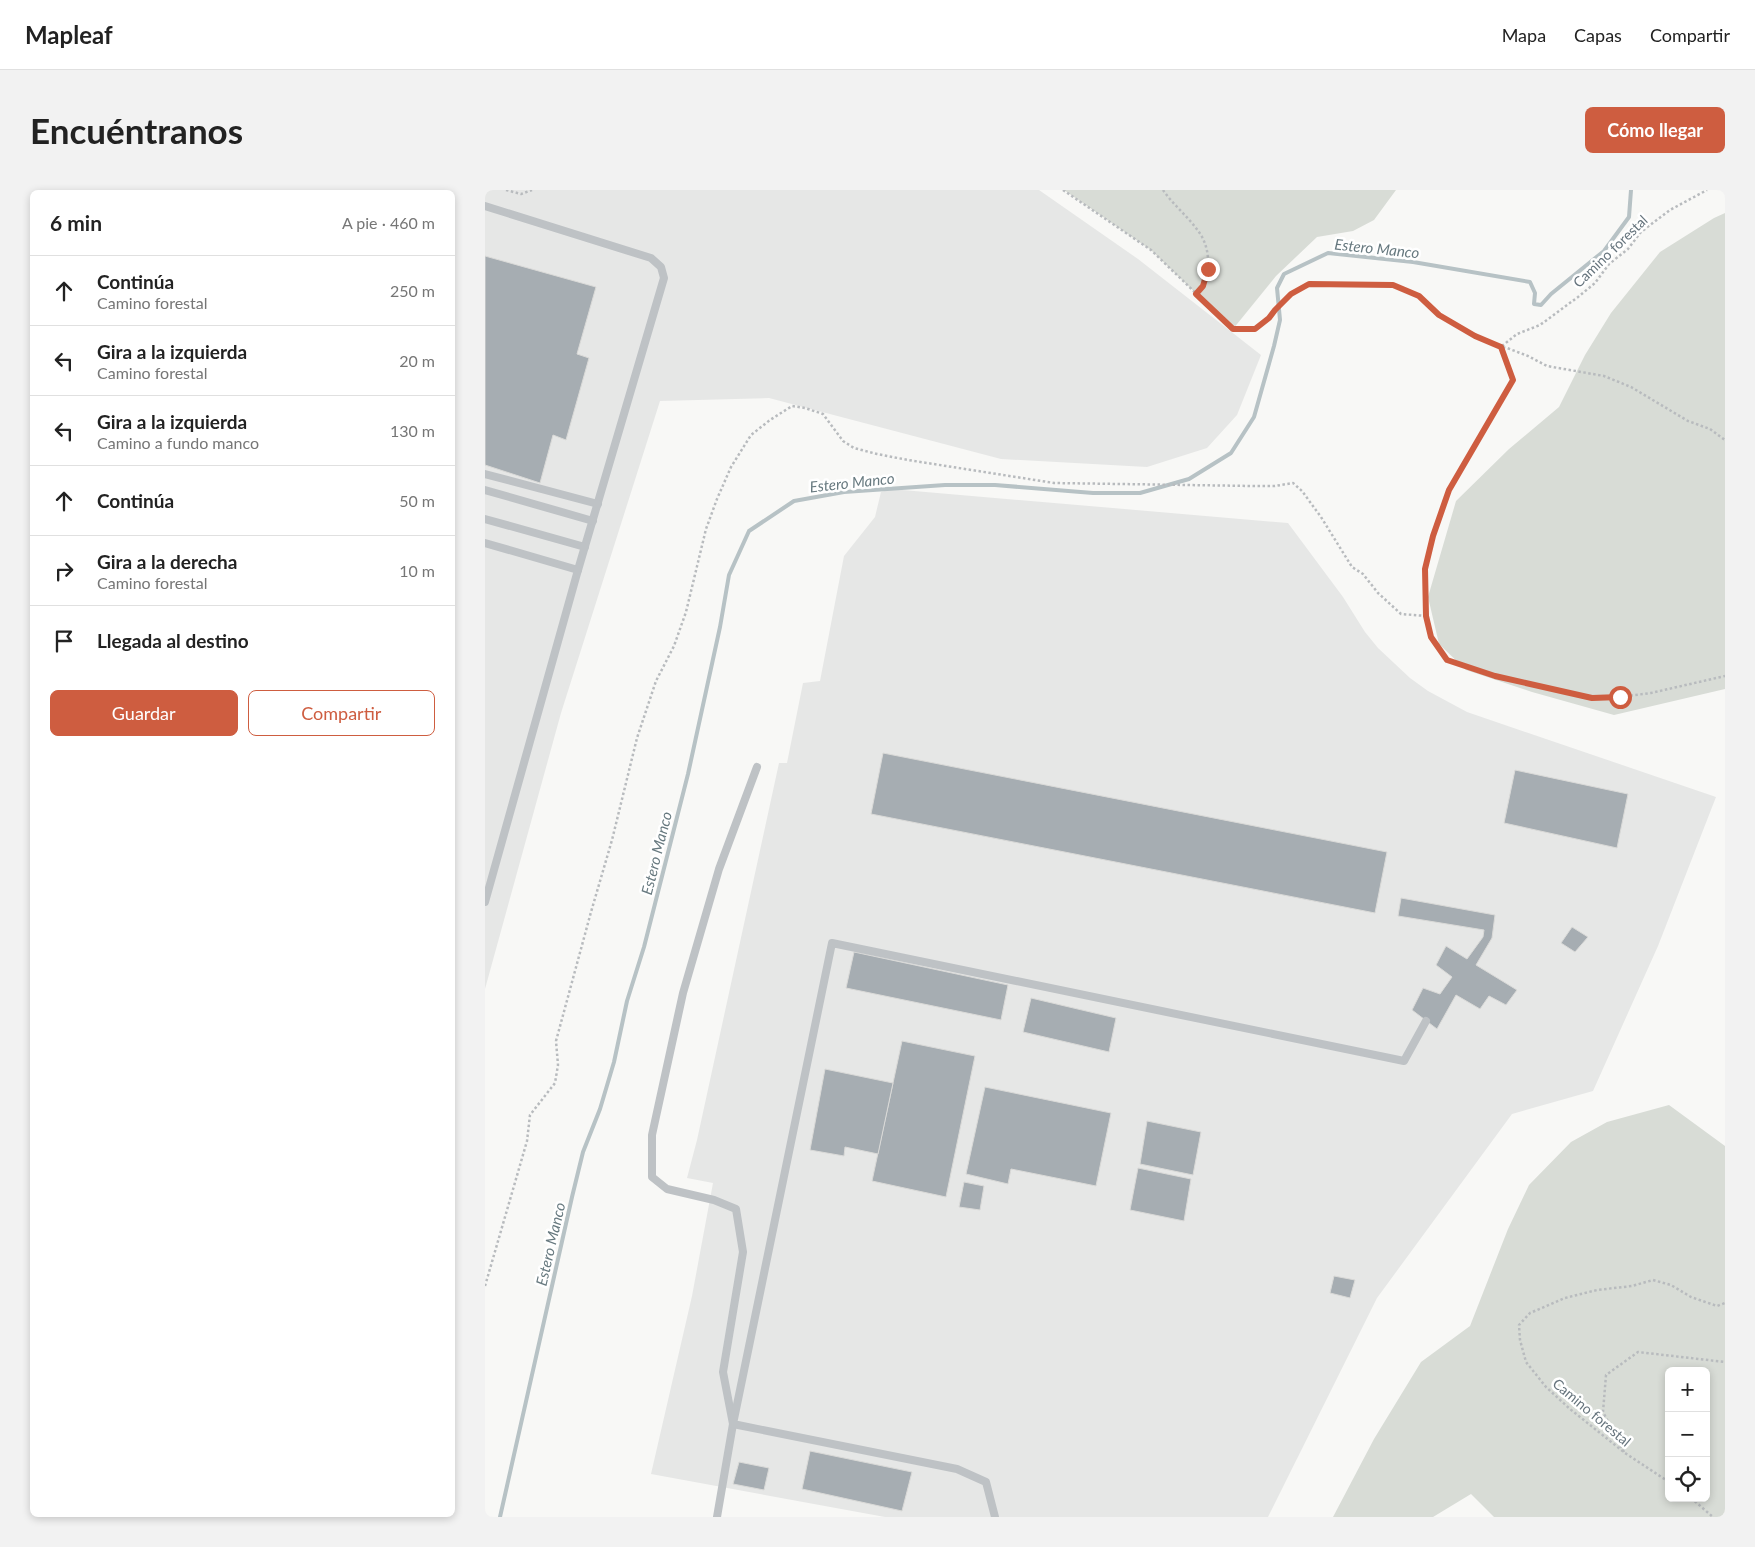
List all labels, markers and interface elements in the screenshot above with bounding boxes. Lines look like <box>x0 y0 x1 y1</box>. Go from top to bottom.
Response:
text: Mapleaf <box>25 20 113 49</box>
text: Mapa <box>1502 24 1546 46</box>
text: Capas <box>1574 24 1622 46</box>
text: Compartir <box>1650 24 1730 46</box>
button: Cómo llegar <box>1585 107 1725 153</box>
text: Encuéntranos <box>30 109 243 151</box>
text: 6 min <box>50 210 102 235</box>
street label: Camino forestal <box>1569 211 1651 291</box>
text: A pie · 460 m <box>342 213 435 232</box>
water label: Estero Manco <box>1334 235 1421 261</box>
route end <box>1197 258 1220 281</box>
text: Continúa <box>97 270 174 293</box>
icon: ahead <box>50 277 78 305</box>
text: 250 m <box>390 281 435 300</box>
text: Camino forestal <box>97 293 208 312</box>
text: Gira a la izquierda <box>97 340 247 363</box>
icon: left <box>50 347 78 375</box>
text: 20 m <box>399 351 435 370</box>
text: Camino forestal <box>97 363 208 382</box>
text: Gira a la izquierda <box>97 410 247 433</box>
icon: left <box>50 417 78 445</box>
text: 130 m <box>390 421 435 440</box>
text: Camino a fundo manco <box>97 433 259 452</box>
water label: Estero Manco <box>809 469 896 495</box>
icon: ahead <box>50 487 78 515</box>
text: Continúa <box>97 489 174 512</box>
text: 50 m <box>399 491 435 510</box>
text: Gira a la derecha <box>97 550 237 573</box>
icon: right <box>50 557 78 585</box>
text: 10 m <box>399 561 435 580</box>
text: Camino forestal <box>97 573 208 592</box>
icon: arrive <box>50 627 78 655</box>
text: Llegada al destino <box>97 629 249 652</box>
route start <box>1609 686 1632 709</box>
button: Guardar <box>50 690 238 736</box>
button: Compartir <box>248 690 435 736</box>
water label: Estero Manco <box>637 809 675 897</box>
water label: Estero Manco <box>532 1200 568 1288</box>
map controls <box>1665 1367 1710 1502</box>
button: + <box>1665 1367 1710 1412</box>
street label: Camino forestal <box>1550 1374 1634 1450</box>
button: − <box>1665 1412 1710 1457</box>
button: locate <box>1665 1457 1710 1502</box>

